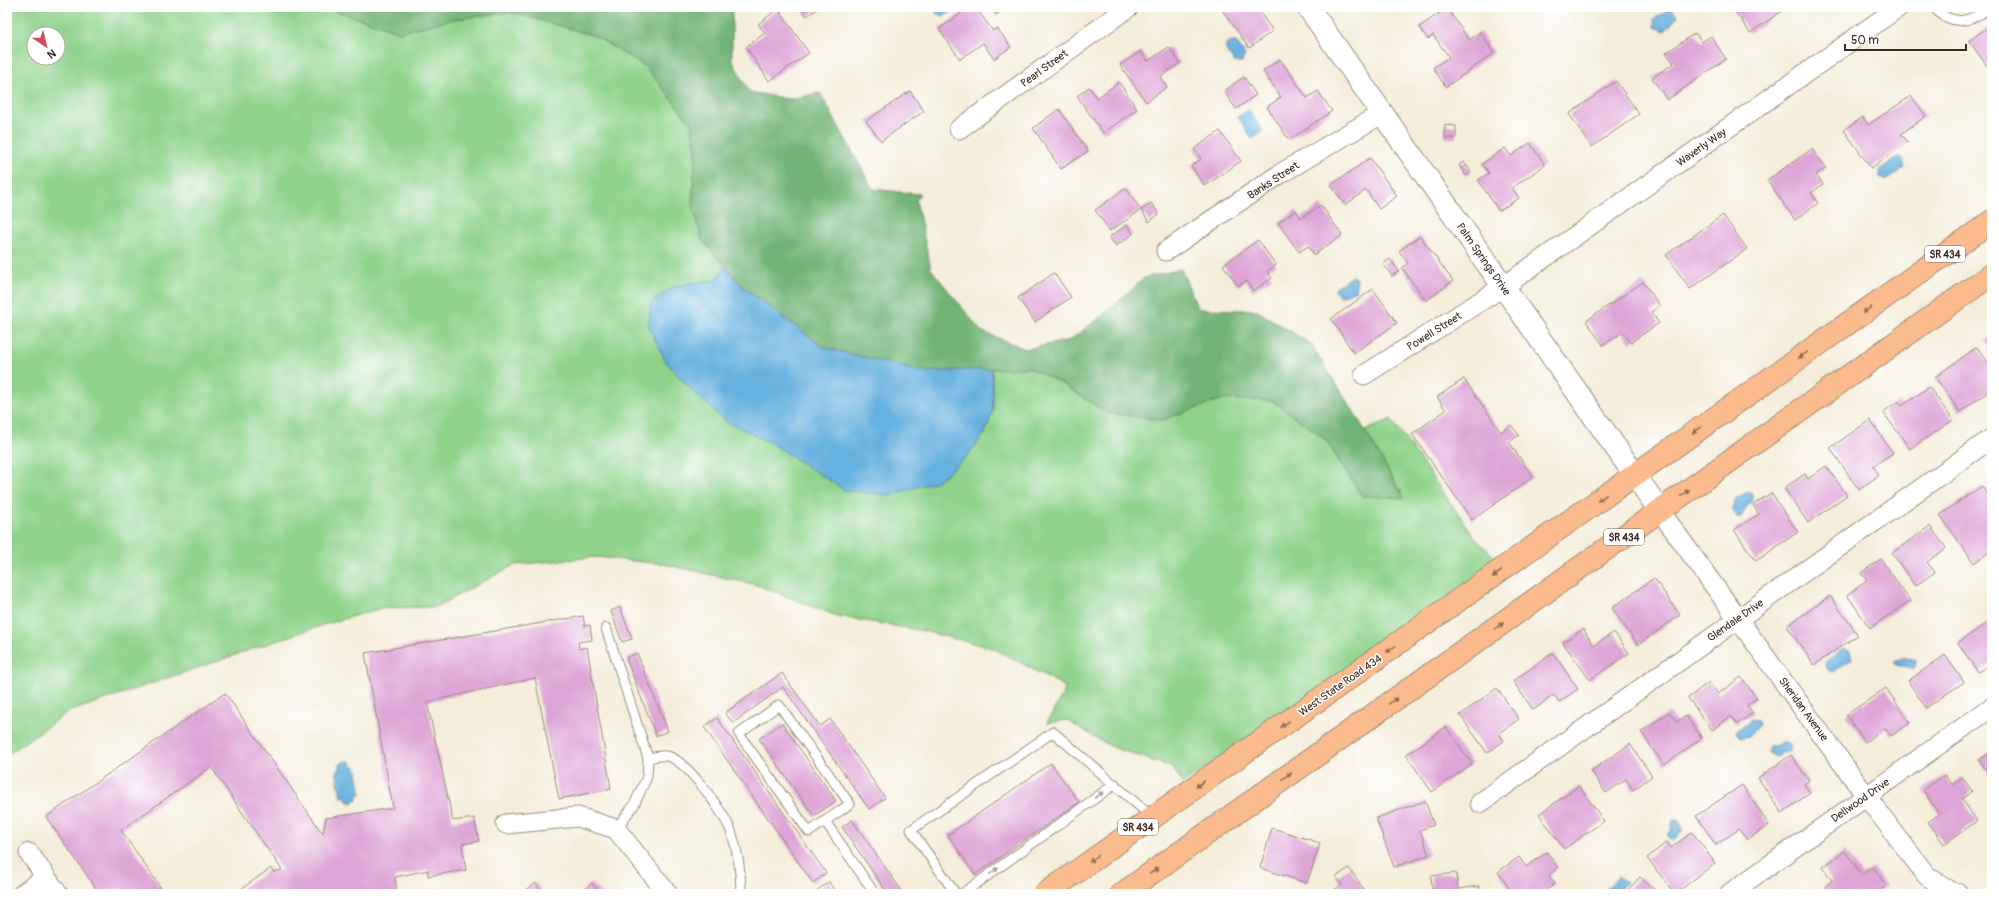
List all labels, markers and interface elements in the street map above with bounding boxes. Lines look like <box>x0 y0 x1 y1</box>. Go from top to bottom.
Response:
north arrow <box>26 26 66 66</box>
scale bar <box>1845 26 1966 52</box>
text: 50 m <box>1851 33 1879 48</box>
text: N <box>44 46 58 62</box>
street label: Pearl Street <box>1018 47 1071 90</box>
street label: Waverly Way <box>1674 125 1729 169</box>
street label: Banks Street <box>1245 159 1302 202</box>
street label: Palm Springs Drive <box>1454 221 1514 298</box>
road number: SR 434 <box>1925 246 1965 262</box>
one-way arrow <box>1861 306 1872 314</box>
street label: Powell Street <box>1404 309 1465 353</box>
one-way arrow <box>1798 351 1808 359</box>
one-way arrow <box>1692 426 1702 434</box>
one-way arrow <box>1680 489 1690 497</box>
one-way arrow <box>1597 494 1608 502</box>
road number: SR 434 <box>1604 529 1644 545</box>
one-way arrow <box>1492 570 1502 578</box>
street label: Glendale Drive <box>1705 596 1766 645</box>
one-way arrow <box>1494 622 1504 630</box>
one-way arrow <box>1386 645 1396 653</box>
street label: West State Road 434 <box>1296 651 1385 719</box>
street label: Sheridan Avenue <box>1776 675 1831 744</box>
one-way arrow <box>1388 697 1399 705</box>
one-way arrow <box>1280 720 1290 728</box>
one-way arrow <box>1282 772 1293 780</box>
street label: Dellwood Drive <box>1829 775 1892 825</box>
one-way arrow <box>1194 780 1205 788</box>
one-way arrow <box>1094 791 1105 799</box>
road number: SR 434 <box>1118 819 1158 835</box>
one-way arrow <box>1088 855 1099 863</box>
one-way arrow <box>989 867 999 875</box>
one-way arrow <box>1149 867 1159 875</box>

